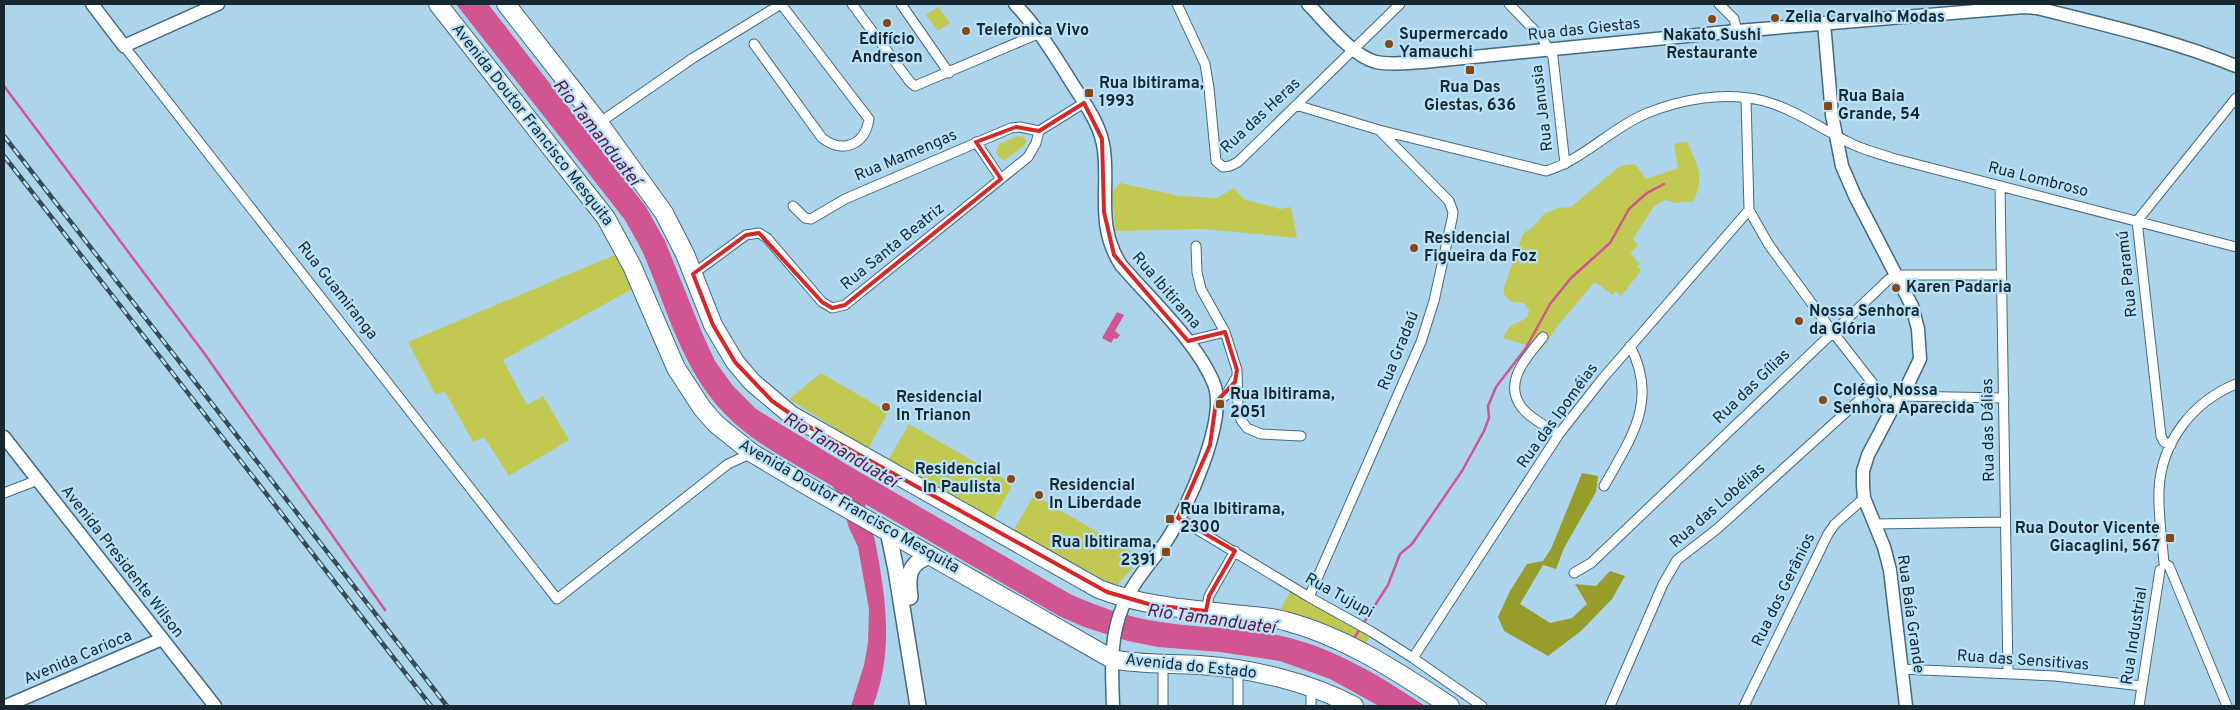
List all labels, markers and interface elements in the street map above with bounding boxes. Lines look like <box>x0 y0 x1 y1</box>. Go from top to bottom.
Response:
place label: Zelia Carvalho Modas <box>1785 8 1945 28</box>
marker: Zelia Carvalho Modas <box>1769 12 1781 24</box>
marker: Nakato Sushi Restaurante <box>1706 13 1718 25</box>
street label: Rua das Giestas <box>1527 14 1641 46</box>
marker: Edifício Andreson <box>881 17 893 29</box>
street label: Avenida Doutor Francisco Mesquita <box>447 20 617 230</box>
place label: Telefonica Vivo <box>976 21 1089 41</box>
marker: Telefonica Vivo <box>960 25 972 37</box>
place label: Supermercado Yamauchi <box>1399 25 1508 63</box>
place label: Nakato Sushi Restaurante <box>1663 26 1761 64</box>
place label: Edifício Andreson <box>851 30 923 68</box>
marker: Supermercado Yamauchi <box>1383 38 1395 50</box>
marker: Rua Das Giestas, 636 <box>1464 64 1476 76</box>
street label: Rua Janusia <box>1528 64 1558 152</box>
place label: Rua Ibitirama, 1993 <box>1099 74 1204 112</box>
street label: Rua das Heras <box>1217 74 1305 158</box>
water label: Rio Tamanduateí <box>547 75 648 195</box>
place label: Rua Das Giestas, 636 <box>1424 78 1516 116</box>
marker: Rua Ibitirama, 1993 <box>1083 87 1095 99</box>
place label: Rua Baia Grande, 54 <box>1838 87 1920 125</box>
marker: Rua Baia Grande, 54 <box>1822 100 1834 112</box>
street label: Rua Mamengas <box>852 125 960 187</box>
street label: Rua Lombroso <box>1986 158 2090 202</box>
street label: Rua Santa Beatriz <box>837 199 949 295</box>
place label: Residencial Figueira da Foz <box>1424 229 1537 267</box>
street label: Rua Paramú <box>2113 230 2143 318</box>
street label: Rua Guamiranga <box>292 238 382 344</box>
marker: Residencial Figueira da Foz <box>1408 242 1420 254</box>
street label: Rua Ibitirama <box>1127 248 1205 334</box>
place label: Karen Padaria <box>1906 278 2012 298</box>
marker: Karen Padaria <box>1890 282 1902 294</box>
place label: Nossa Senhora da Glória <box>1809 302 1920 340</box>
street label: Rua Gradaú <box>1374 308 1424 394</box>
marker: Nossa Senhora da Glória <box>1793 315 1805 327</box>
street label: Rua das Gílias <box>1709 345 1795 429</box>
street label: Rua das Ipoméias <box>1513 359 1603 473</box>
street label: Rua das Dálias <box>1978 378 2000 482</box>
place label: Colégio Nossa Senhora Aparecida <box>1833 381 1975 419</box>
place label: Rua Ibitirama, 2051 <box>1230 385 1335 423</box>
place label: Residencial In Trianon <box>896 388 982 426</box>
marker: Colégio Nossa Senhora Aparecida <box>1817 394 1829 406</box>
marker: Rua Ibitirama, 2051 <box>1214 398 1226 410</box>
marker: Residencial In Trianon <box>880 401 892 413</box>
water label: Rio Tamanduateí <box>779 408 905 497</box>
street label: Avenida Doutor Francisco Mesquita <box>735 435 963 579</box>
street label: Rua das Lobélias <box>1666 459 1770 553</box>
place label: Residencial In Paulista <box>915 460 1001 498</box>
marker: Residencial In Paulista <box>1005 473 1017 485</box>
place label: Residencial In Liberdade <box>1049 476 1142 514</box>
street label: Avenida Presidente Wilson <box>56 482 188 642</box>
marker: Residencial In Liberdade <box>1033 489 1045 501</box>
place label: Rua Ibitirama, 2300 <box>1180 500 1285 538</box>
marker: Rua Ibitirama, 2300 <box>1164 513 1176 525</box>
place label: Rua Doutor Vicente Giacaglini, 567 <box>2015 519 2160 557</box>
street label: Rua dos Gerânios <box>1748 530 1820 650</box>
marker: Rua Doutor Vicente Giacaglini, 567 <box>2164 532 2176 544</box>
place label: Rua Ibitirama, 2391 <box>1051 533 1156 571</box>
marker: Rua Ibitirama, 2391 <box>1160 546 1172 558</box>
street label: Rua Baía Grande <box>1892 554 1928 674</box>
street label: Rua Tujupi <box>1301 569 1377 623</box>
street label: Rua Industrial <box>2117 586 2153 686</box>
water label: Rio Tamanduateí <box>1145 600 1281 641</box>
street label: Avenida Carioca <box>21 626 135 690</box>
street label: Rua das Sensitivas <box>1956 646 2090 676</box>
street label: Avenida do Estado <box>1124 650 1258 684</box>

